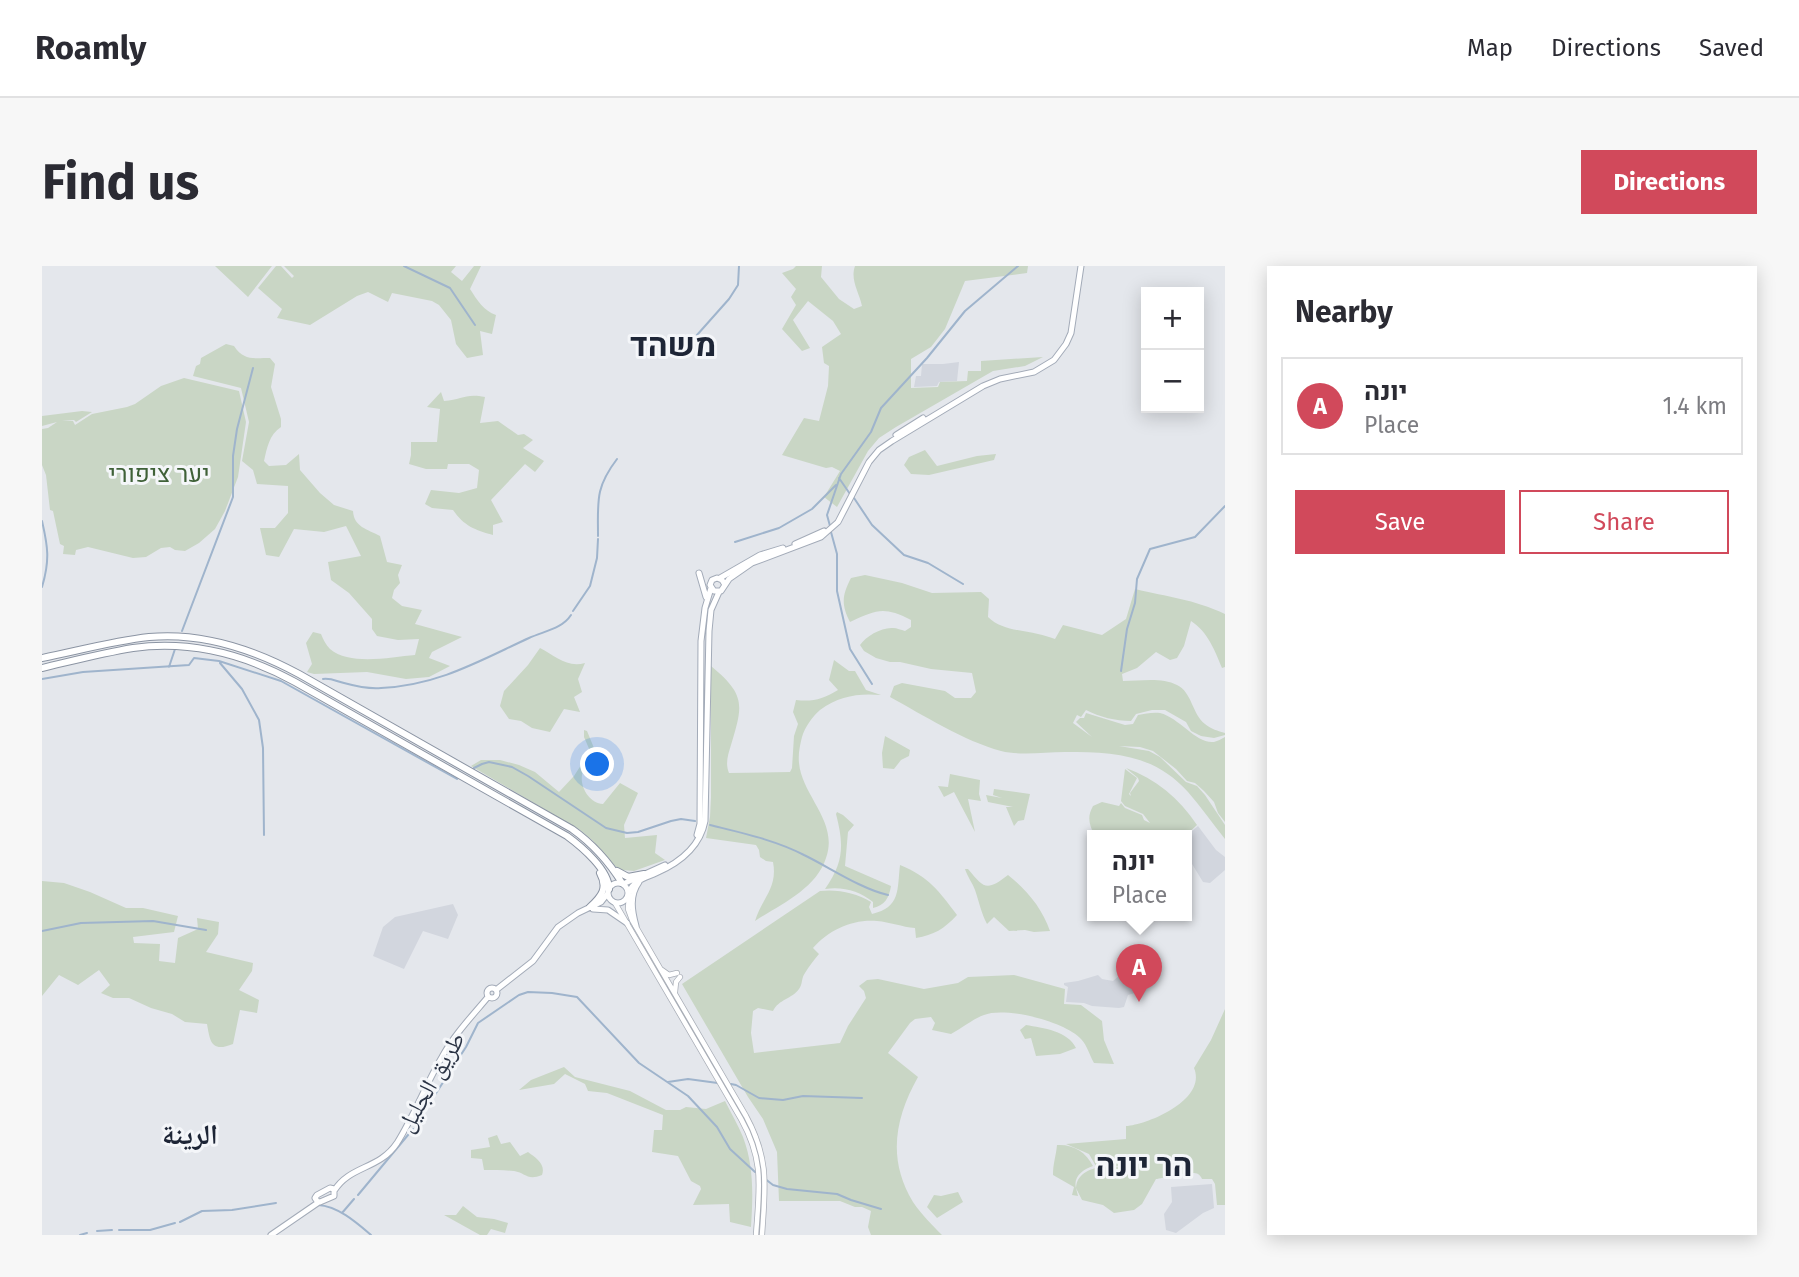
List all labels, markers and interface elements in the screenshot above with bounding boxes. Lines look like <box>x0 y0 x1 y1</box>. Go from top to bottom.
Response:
text: Roamly <box>35 28 146 68</box>
text: Map <box>1467 34 1513 62</box>
text: Directions <box>1551 34 1661 62</box>
text: Saved <box>1699 34 1764 62</box>
button: Directions <box>1581 150 1757 214</box>
text: Find us <box>42 153 199 212</box>
map controls <box>1141 287 1204 413</box>
button: + <box>1141 287 1204 350</box>
text: Nearby <box>1295 294 1393 330</box>
district label: משהד <box>630 326 716 364</box>
button: − <box>1141 350 1204 413</box>
text: יונה <box>1364 376 1408 407</box>
text: A <box>1313 392 1327 420</box>
text: 1.4 km <box>1662 392 1727 420</box>
text: Place <box>1364 411 1419 439</box>
park label: יער ציפורי <box>109 460 209 488</box>
button: Save <box>1295 490 1505 554</box>
button: Share <box>1519 490 1729 554</box>
your location <box>580 747 614 781</box>
popup <box>1087 830 1192 921</box>
text: יונה <box>1112 846 1155 877</box>
text: Place <box>1112 881 1167 909</box>
pin: A <box>1116 944 1162 1002</box>
street label: طريق الجليل <box>391 1027 471 1137</box>
district label: الرينة <box>162 1118 218 1151</box>
district label: הר יונה <box>1096 1146 1192 1184</box>

